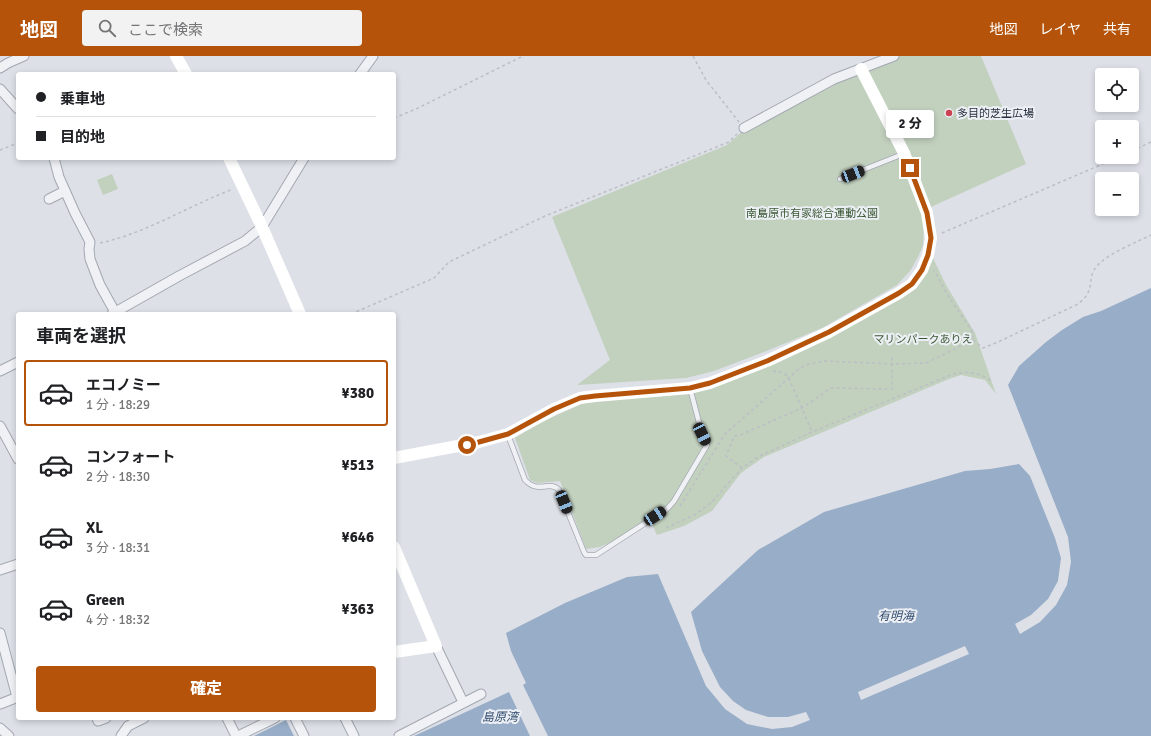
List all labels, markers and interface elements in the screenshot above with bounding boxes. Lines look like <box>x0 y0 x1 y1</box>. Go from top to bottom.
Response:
search box <box>82 10 362 46</box>
icon: search <box>96 17 118 39</box>
text: 地図 <box>20 18 58 42</box>
text: ここで検索 <box>128 21 203 39</box>
text: 地図 <box>989 21 1017 38</box>
text: レイヤ <box>1039 21 1081 38</box>
text: 共有 <box>1103 21 1131 38</box>
map controls <box>1095 68 1139 216</box>
button: locate <box>1095 68 1139 112</box>
text: 乗車地 <box>60 90 105 108</box>
place label: 多目的芝生広場 <box>957 107 1034 120</box>
marker: 多目的芝生広場 <box>944 108 954 118</box>
callout: 2 分 <box>886 110 934 138</box>
text: 2 分 <box>899 116 921 132</box>
button: + <box>1095 120 1139 164</box>
text: 目的地 <box>60 128 105 146</box>
route end <box>901 159 919 177</box>
car <box>840 164 866 184</box>
button: − <box>1095 172 1139 216</box>
park label: 南島原市有家総合運動公園 <box>746 207 878 220</box>
text: 車両を選択 <box>36 325 126 347</box>
park label: マリンパークありえ <box>874 333 973 346</box>
icon: car <box>38 375 74 411</box>
text: エコノミー <box>86 376 161 394</box>
text: ¥380 <box>342 384 374 402</box>
text: 1 分 · 18:29 <box>86 397 150 413</box>
car <box>691 421 713 447</box>
route start <box>458 436 476 454</box>
icon: car <box>38 447 74 483</box>
text: コンフォート <box>86 448 176 466</box>
text: ¥513 <box>342 456 374 474</box>
text: 2 分 · 18:30 <box>86 469 150 485</box>
car <box>554 489 574 515</box>
car <box>642 504 668 528</box>
icon: car <box>38 519 74 555</box>
text: XL <box>86 519 103 537</box>
text: ¥646 <box>342 528 374 546</box>
text: 3 分 · 18:31 <box>86 540 150 556</box>
icon: car <box>38 591 74 627</box>
text: Green <box>86 591 125 609</box>
text: ¥363 <box>342 600 374 618</box>
water label: 有明海 <box>878 609 916 624</box>
text: 4 分 · 18:32 <box>86 612 150 628</box>
button: 確定 <box>36 666 376 712</box>
water label: 島原湾 <box>482 710 520 725</box>

